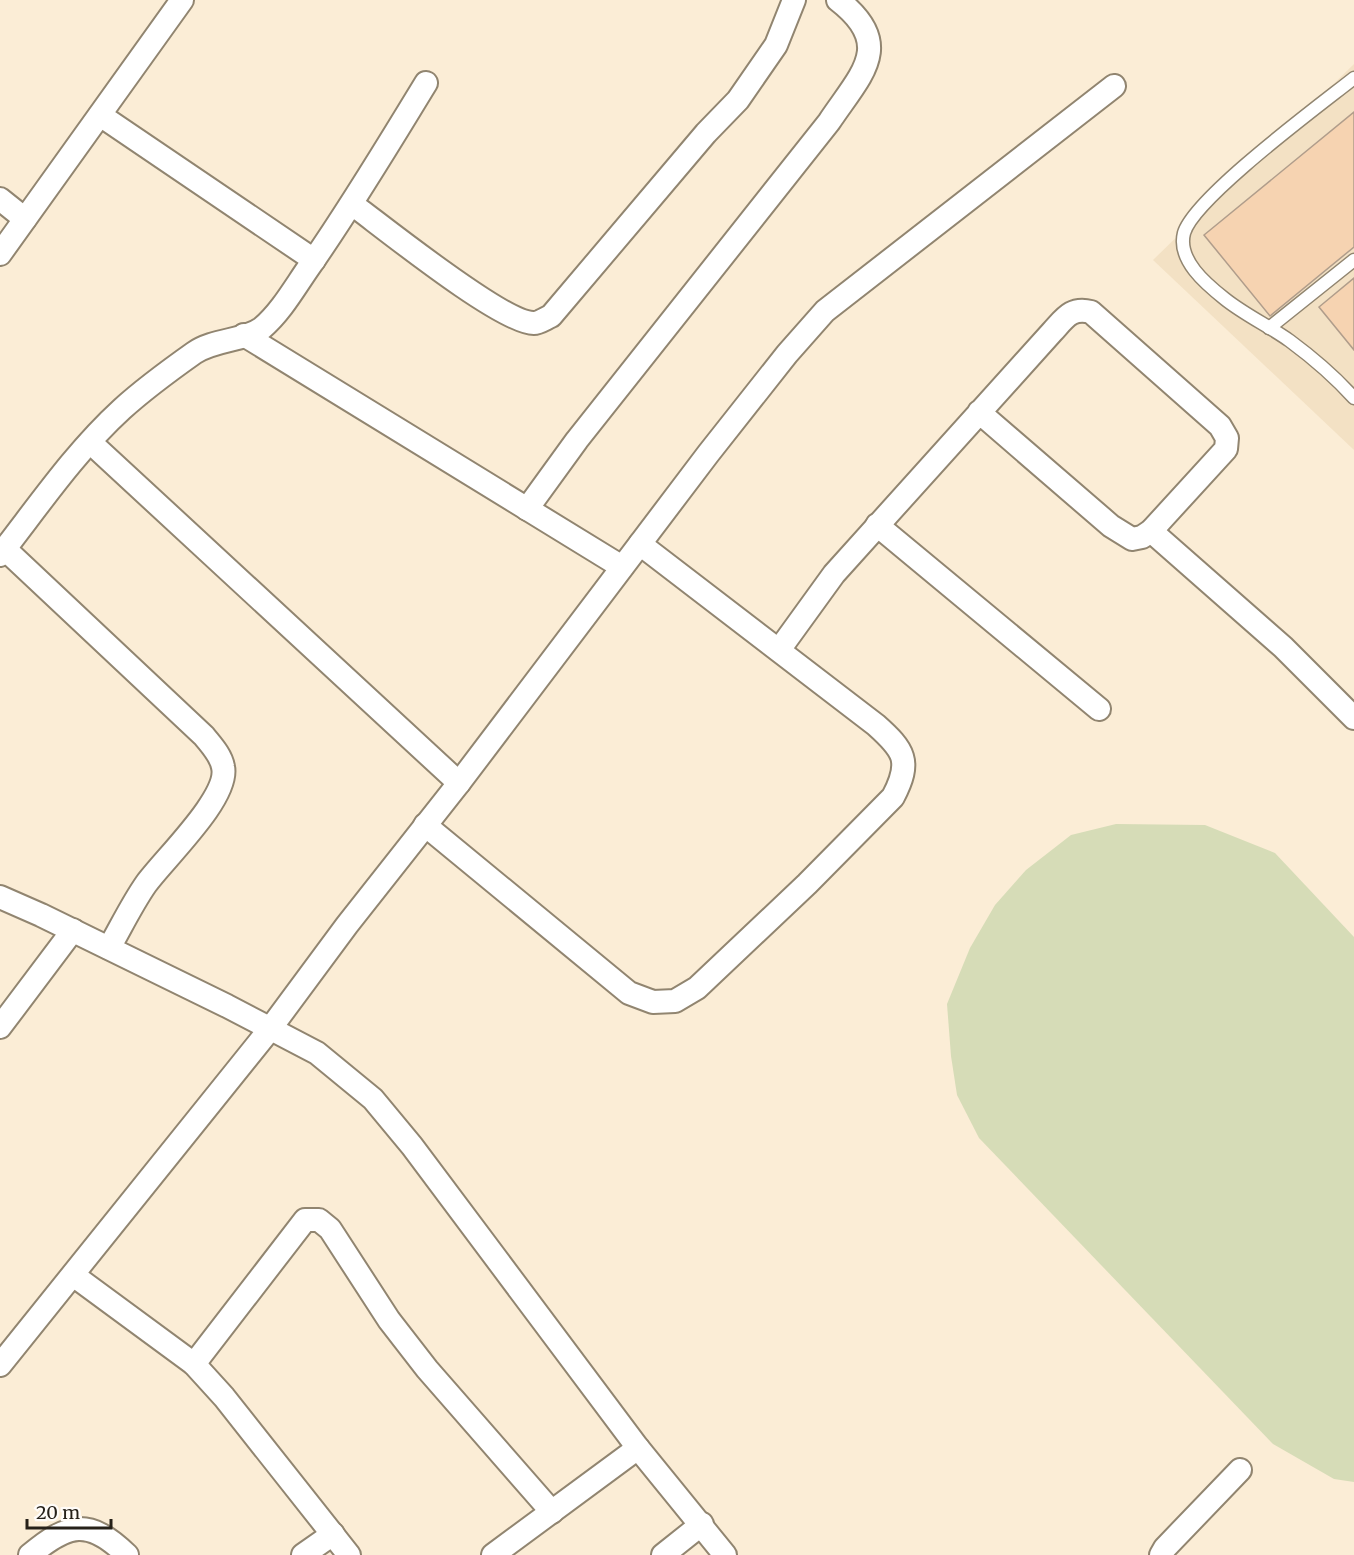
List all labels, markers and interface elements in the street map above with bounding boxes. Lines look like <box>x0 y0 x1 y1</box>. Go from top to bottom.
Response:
scale bar <box>27 1492 111 1530</box>
text: 20 m <box>36 1501 80 1524</box>

